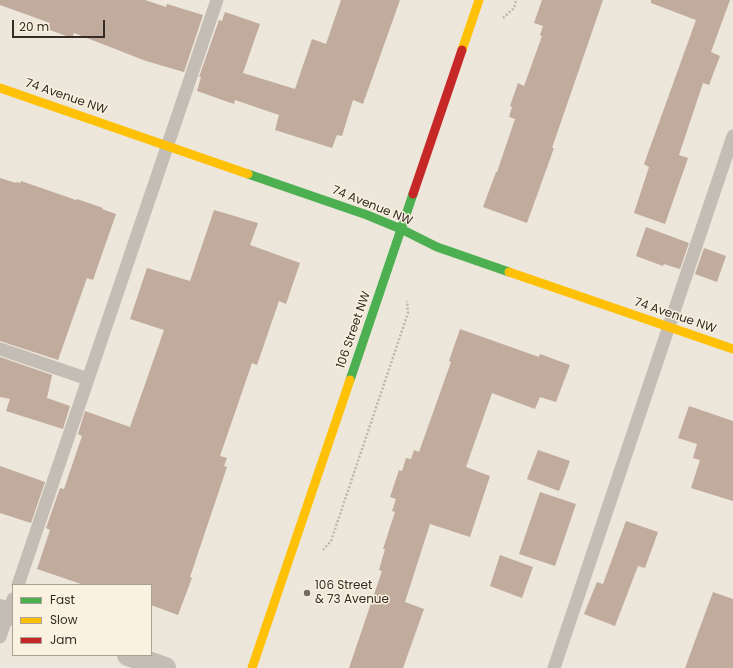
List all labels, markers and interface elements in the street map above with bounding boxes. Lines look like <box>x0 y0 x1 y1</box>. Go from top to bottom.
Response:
scale bar <box>14 12 107 38</box>
text: 20 m <box>19 18 49 35</box>
street label: 74 Avenue NW <box>23 76 109 118</box>
street label: 74 Avenue NW <box>330 183 414 229</box>
street label: 106 Street NW <box>334 290 374 370</box>
street label: 74 Avenue NW <box>632 295 718 337</box>
place label: 106 Street & 73 Avenue <box>315 579 389 607</box>
legend <box>12 584 152 656</box>
marker: 106 Street & 73 Avenue <box>302 588 312 598</box>
text: Fast <box>50 591 75 608</box>
text: Slow <box>50 611 78 628</box>
text: Jam <box>50 631 77 648</box>

